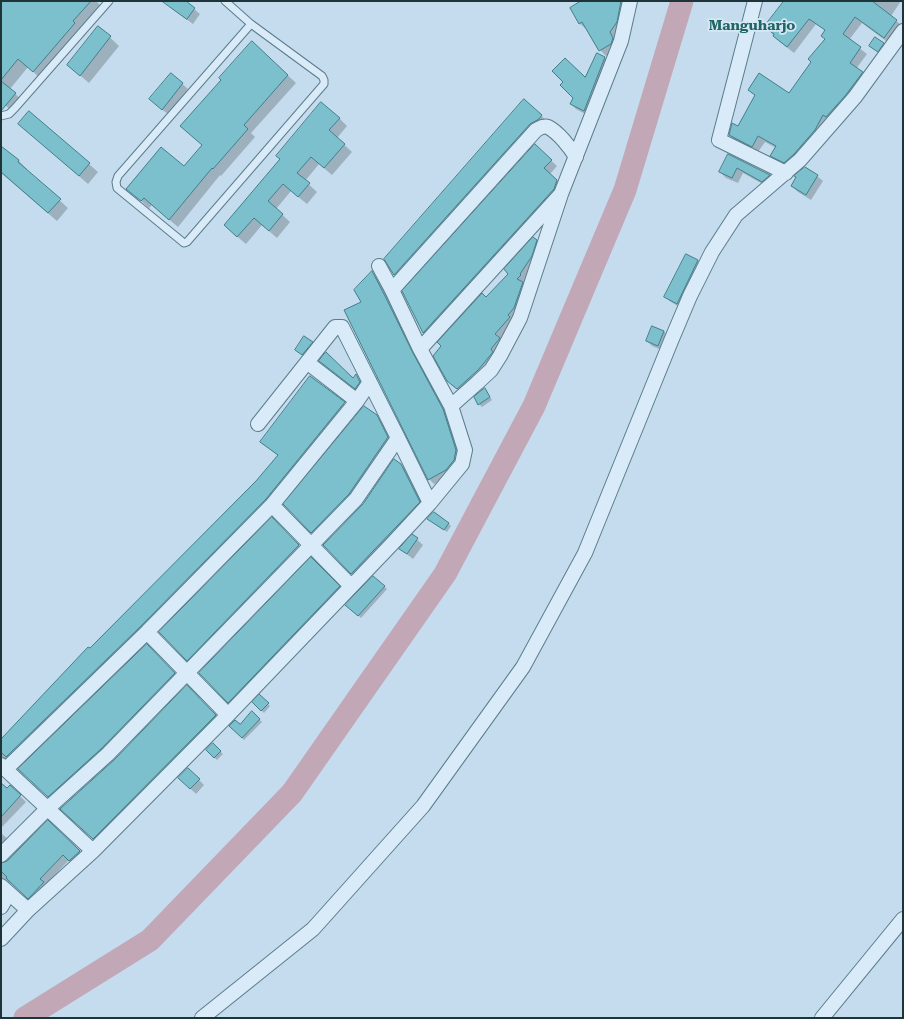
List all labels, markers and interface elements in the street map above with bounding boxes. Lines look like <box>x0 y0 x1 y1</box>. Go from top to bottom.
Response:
district label: Manguharjo <box>709 18 795 34</box>

